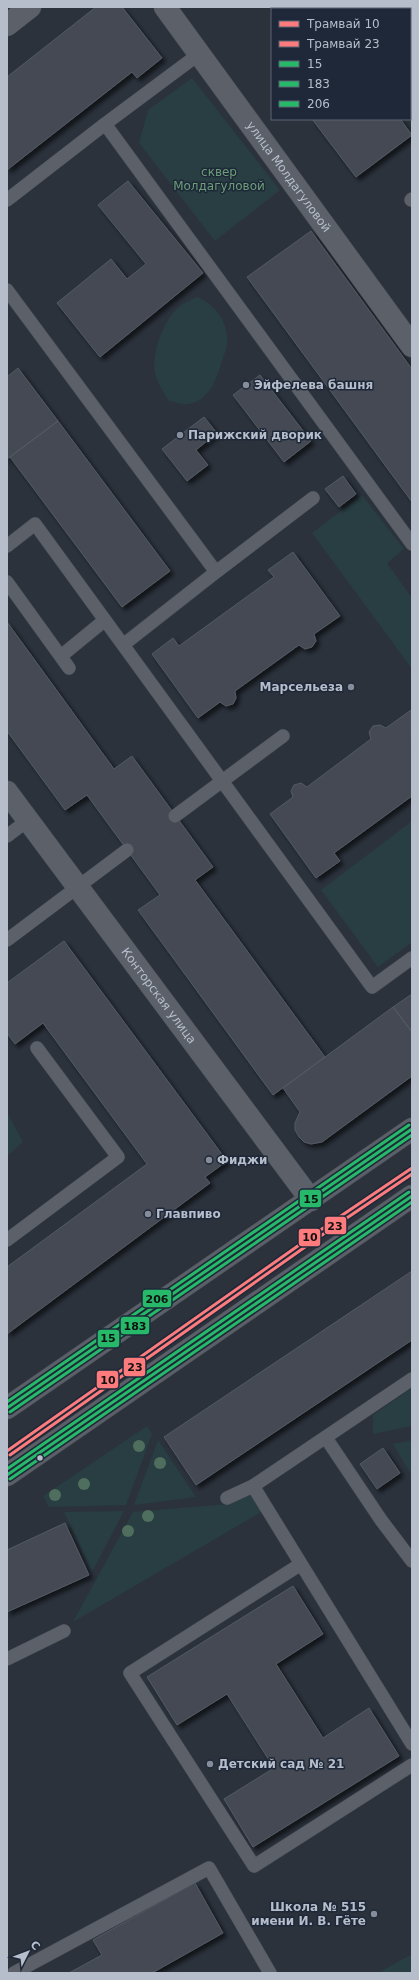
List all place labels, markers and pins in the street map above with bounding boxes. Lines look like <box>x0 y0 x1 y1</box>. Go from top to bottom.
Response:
place label: Эйфелева башня <box>254 378 373 392</box>
marker: Эйфелева башня <box>241 380 251 390</box>
place label: Парижский дворик <box>188 428 322 442</box>
marker: Парижский дворик <box>175 430 185 440</box>
place label: Марсельеза <box>260 680 343 694</box>
marker: Марсельеза <box>346 682 356 692</box>
place label: Фиджи <box>217 1153 267 1167</box>
marker: Фиджи <box>204 1155 214 1165</box>
place label: Главпиво <box>156 1207 221 1221</box>
marker: Главпиво <box>143 1209 153 1219</box>
unlabelled marker <box>35 1453 45 1463</box>
place label: Детский сад № 21 <box>218 1757 344 1771</box>
marker: Детский сад № 21 <box>205 1759 215 1769</box>
place label: Школа № 515 имени И. В. Гёте <box>251 1900 366 1928</box>
marker: Школа № 515 имени И. В. Гёте <box>369 1909 379 1919</box>

